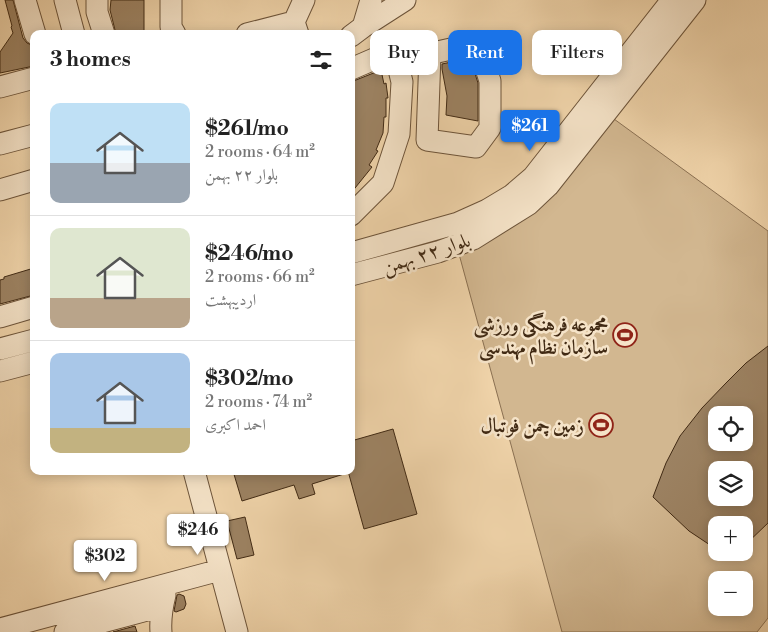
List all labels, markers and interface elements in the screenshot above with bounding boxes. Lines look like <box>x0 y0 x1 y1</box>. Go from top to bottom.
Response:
chip: Buy <box>370 30 438 75</box>
chip: Rent <box>448 30 522 75</box>
chip: Filters <box>532 30 622 75</box>
icon: filters <box>307 46 335 74</box>
text: 3 homes <box>50 47 131 73</box>
pin: $261 <box>500 110 560 152</box>
text: $261/mo <box>205 116 289 142</box>
text: $261 <box>512 116 548 136</box>
icon: home <box>90 123 150 183</box>
text: 2 rooms · 64 m² <box>205 142 315 162</box>
text: بلوار ۲۲ بهمن <box>205 165 278 185</box>
street label: بلوار ۲۲ بهمن <box>379 228 474 280</box>
text: $246/mo <box>205 241 294 267</box>
icon: home <box>90 248 150 308</box>
text: 2 rooms · 66 m² <box>205 267 315 287</box>
text: اردیبهشت <box>205 290 256 310</box>
place label: مجموعه فرهنگی ورزشی سازمان نظام مهندسی <box>473 312 608 365</box>
sports icon: مجموعه فرهنگی ورزشی سازمان نظام مهندسی <box>612 322 638 348</box>
text: $302/mo <box>205 366 294 392</box>
icon: home <box>90 373 150 433</box>
text: 2 rooms · 74 m² <box>205 392 312 412</box>
map controls <box>708 406 753 616</box>
button: locate <box>708 406 753 451</box>
sports icon: زمین چمن فوتبال <box>588 412 614 438</box>
place label: زمین چمن فوتبال <box>481 414 584 439</box>
text: احمد اکبری <box>205 415 266 435</box>
button: layers <box>708 461 753 506</box>
pin: $246 <box>168 514 228 556</box>
button: + <box>708 516 753 561</box>
text: $246 <box>178 520 218 540</box>
pin: $302 <box>75 540 135 582</box>
text: $302 <box>85 546 125 566</box>
button: − <box>708 571 753 616</box>

